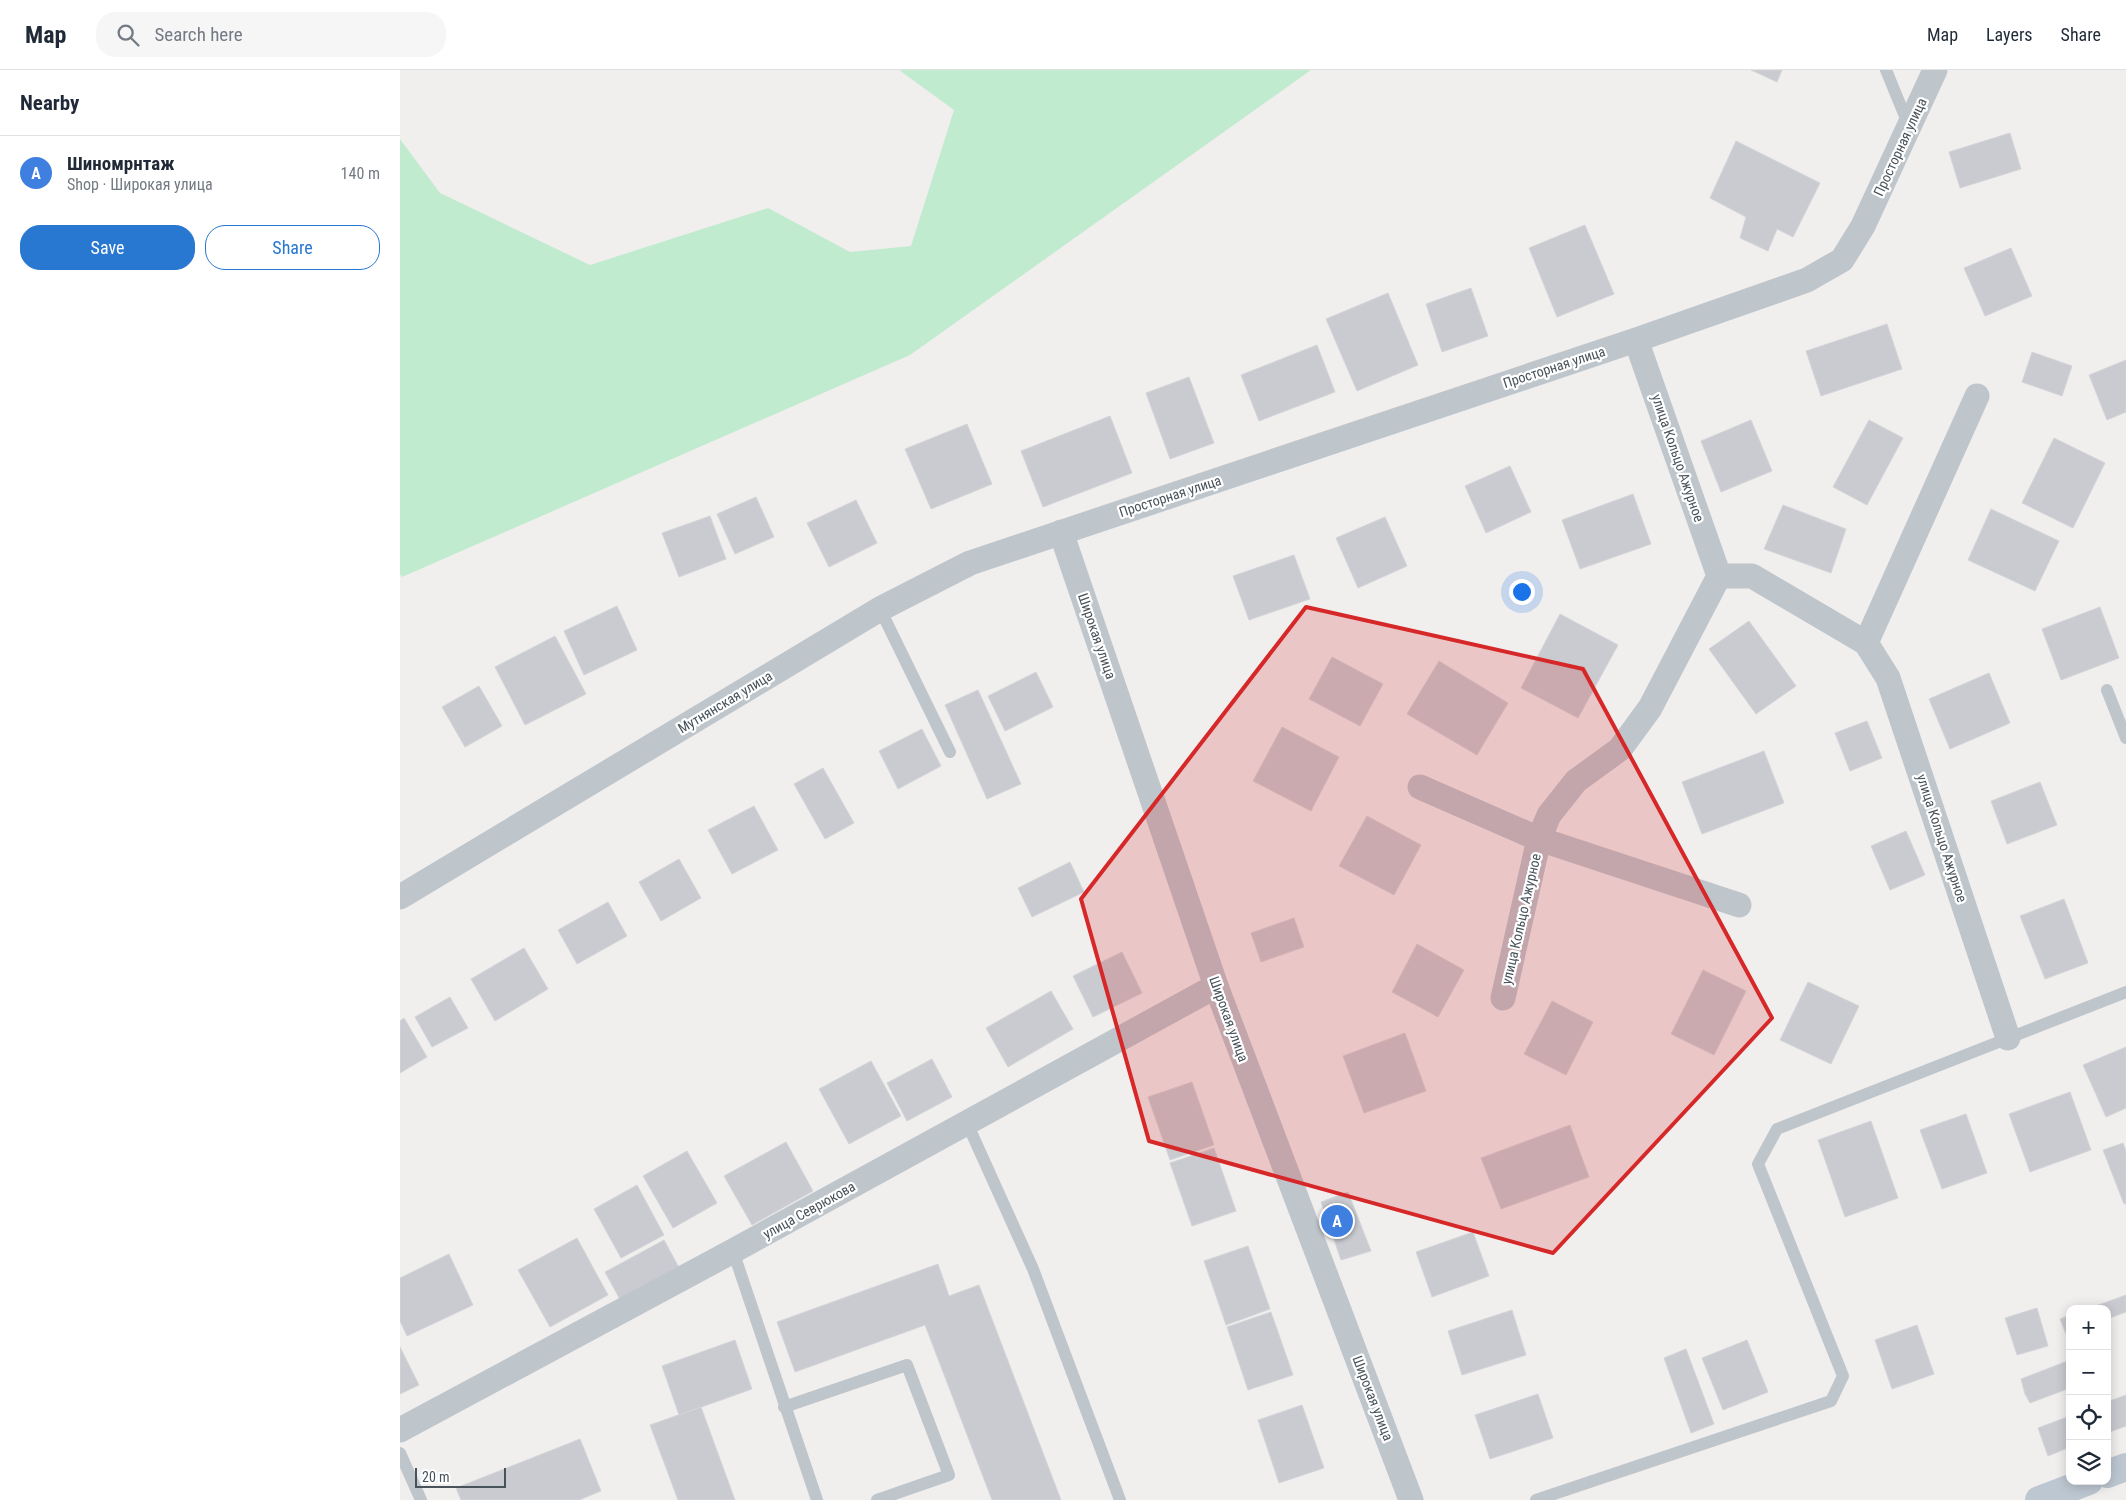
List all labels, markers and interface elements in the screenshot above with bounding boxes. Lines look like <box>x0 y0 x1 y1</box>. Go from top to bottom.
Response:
search box <box>96 12 446 57</box>
text: Map <box>25 21 66 49</box>
icon: search <box>114 21 142 49</box>
text: Search here <box>154 23 243 46</box>
text: Map <box>1927 24 1958 45</box>
text: Layers <box>1986 24 2033 45</box>
text: Share <box>2061 24 2101 45</box>
text: Nearby <box>20 91 79 115</box>
street label: Просторная улица <box>1870 95 1930 199</box>
text: Шиномрнтаж <box>67 152 174 175</box>
text: A <box>31 164 41 183</box>
text: 140 m <box>341 164 380 183</box>
text: Shop · Широкая улица <box>67 175 213 194</box>
button: Save <box>20 225 195 270</box>
button: Share <box>205 225 380 270</box>
street label: Просторная улица <box>1501 343 1607 391</box>
street label: улица Кольцо Ажурное <box>1649 392 1708 524</box>
street label: Просторная улица <box>1117 472 1223 520</box>
your location <box>1509 579 1535 605</box>
street label: Широкая улица <box>1075 591 1119 681</box>
street label: Мутнянская улица <box>675 668 775 736</box>
street label: улица Кольцо Ажурное <box>1914 772 1970 905</box>
street label: улица Кольцо Ажурное <box>1498 852 1544 986</box>
street label: Широкая улица <box>1206 974 1252 1064</box>
street label: улица Севрюкова <box>760 1178 858 1242</box>
pin: A <box>1321 1202 1353 1240</box>
map controls <box>2066 1305 2111 1485</box>
button: + <box>2066 1305 2111 1350</box>
button: − <box>2066 1350 2111 1395</box>
street label: Широкая улица <box>1349 1353 1397 1443</box>
button: locate <box>2066 1395 2111 1440</box>
button: layers <box>2066 1440 2111 1485</box>
scale bar <box>415 1465 506 1488</box>
text: 20 m <box>422 1469 450 1485</box>

